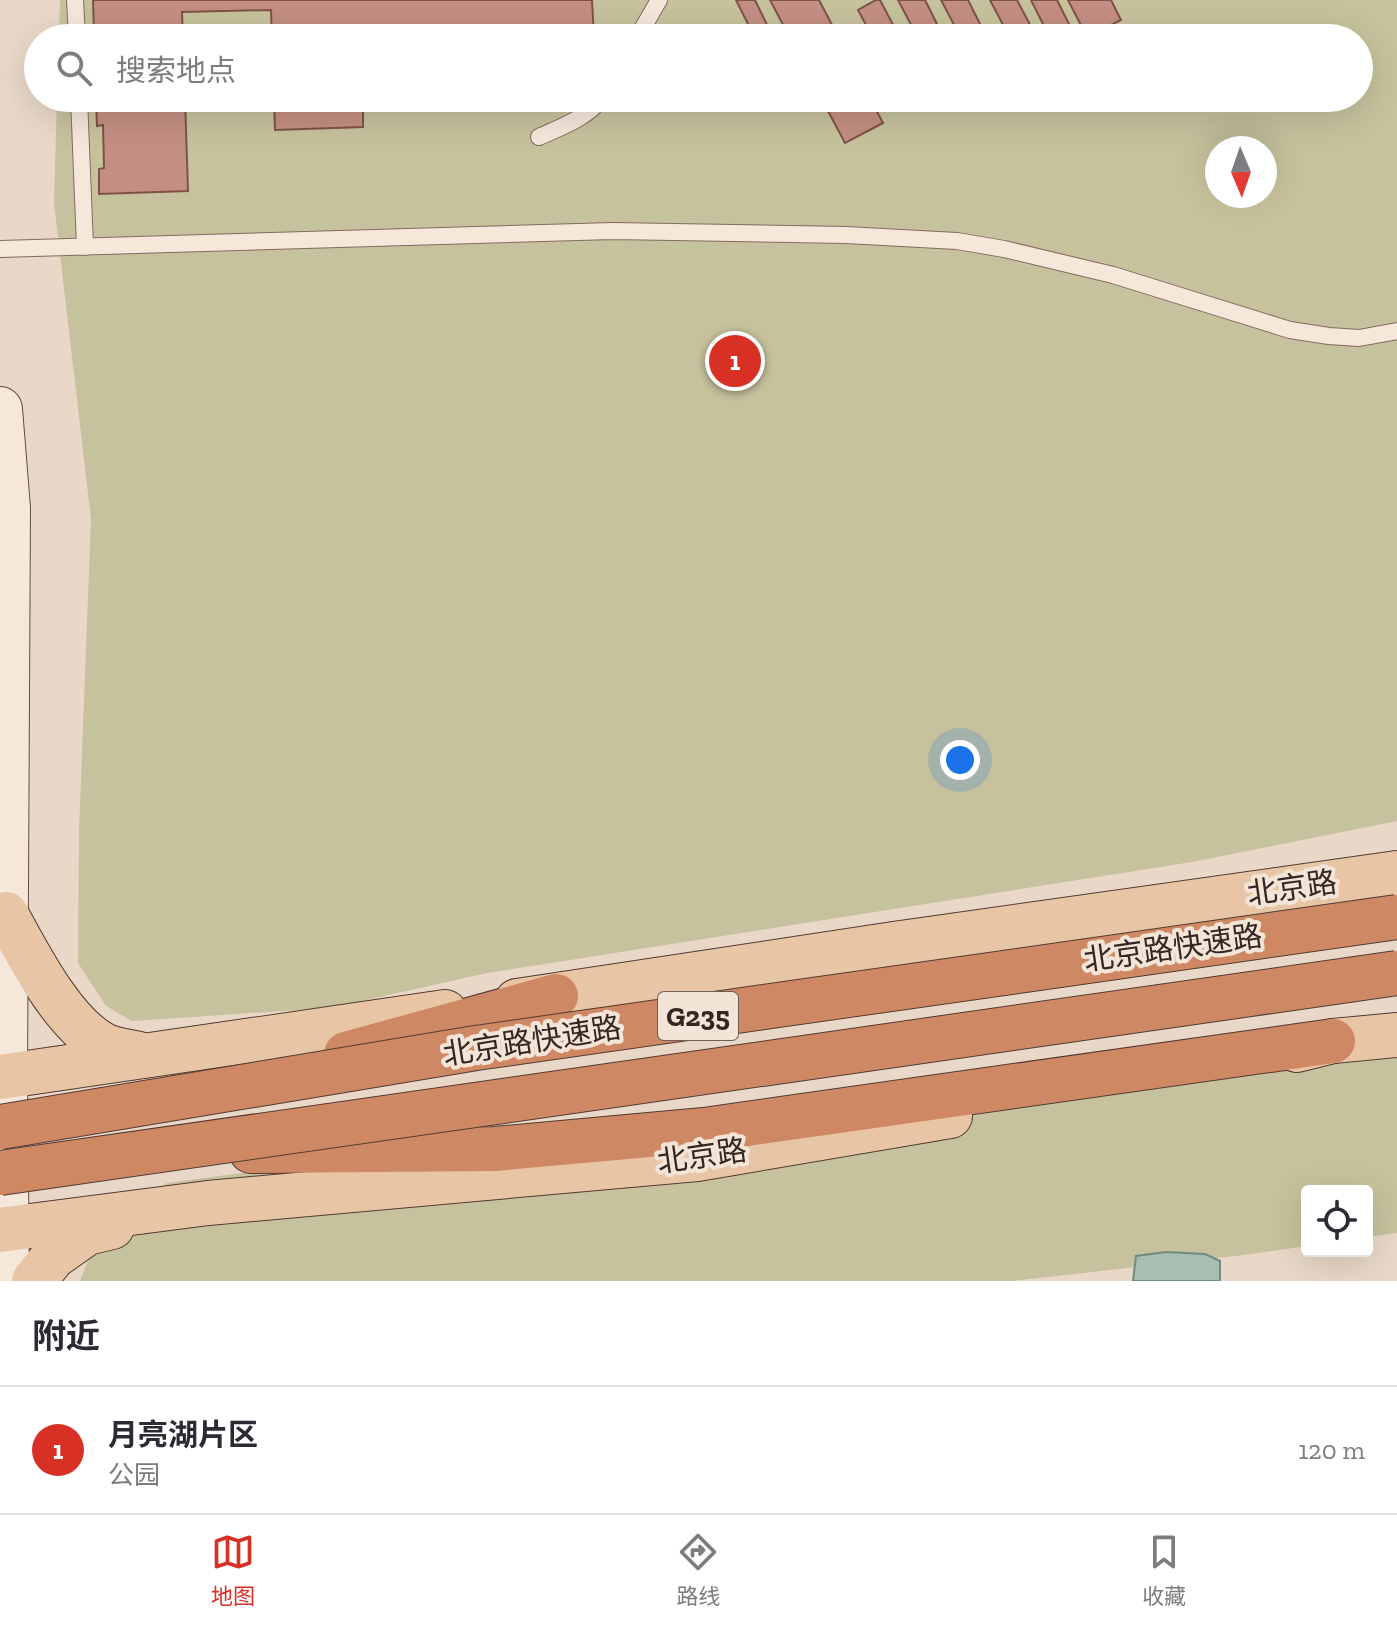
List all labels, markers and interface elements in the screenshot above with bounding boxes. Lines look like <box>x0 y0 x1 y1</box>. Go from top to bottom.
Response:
search box <box>24 24 1373 112</box>
icon: search <box>52 46 96 90</box>
text: 搜索地点 <box>116 53 236 89</box>
north arrow <box>1205 136 1277 208</box>
pin: 1 <box>709 331 761 391</box>
your location <box>940 740 980 780</box>
street label: 北京路 <box>1245 864 1339 912</box>
street label: 北京路快速路 <box>1081 918 1265 978</box>
road number: G235 <box>658 992 738 1040</box>
street label: 北京路快速路 <box>440 1009 624 1073</box>
street label: 北京路 <box>655 1132 749 1180</box>
map controls <box>1301 1185 1373 1257</box>
button: locate <box>1301 1185 1373 1257</box>
text: 附近 <box>32 1316 100 1357</box>
text: 月亮湖片区 <box>108 1417 258 1453</box>
text: 1 <box>53 1434 63 1466</box>
text: 120 m <box>1298 1434 1365 1466</box>
text: 公园 <box>108 1459 160 1491</box>
tab: 地图 <box>211 1530 255 1610</box>
tab: 路线 <box>676 1530 720 1610</box>
tab: 收藏 <box>1142 1530 1186 1610</box>

